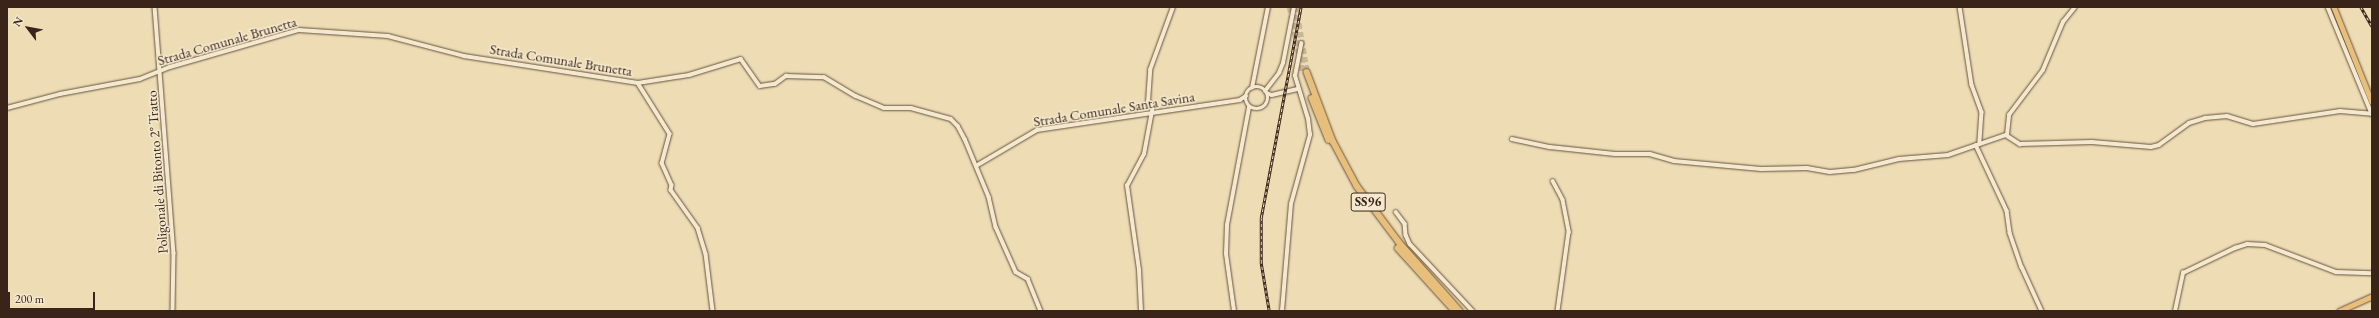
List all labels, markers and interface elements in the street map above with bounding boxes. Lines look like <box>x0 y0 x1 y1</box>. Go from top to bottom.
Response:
north arrow <box>8 8 48 48</box>
street label: Strada Comunale Brunetta <box>156 13 298 69</box>
text: N <box>10 14 26 29</box>
street label: Strada Comunale Brunetta <box>489 40 633 80</box>
street label: Strada Comunale Santa Savina <box>1032 88 1196 130</box>
street label: Poligonale di Bitonto 2° Tratto <box>143 90 171 254</box>
road number: SS96 <box>1350 191 1386 213</box>
scale bar <box>10 284 97 310</box>
text: 200 m <box>15 291 44 307</box>

